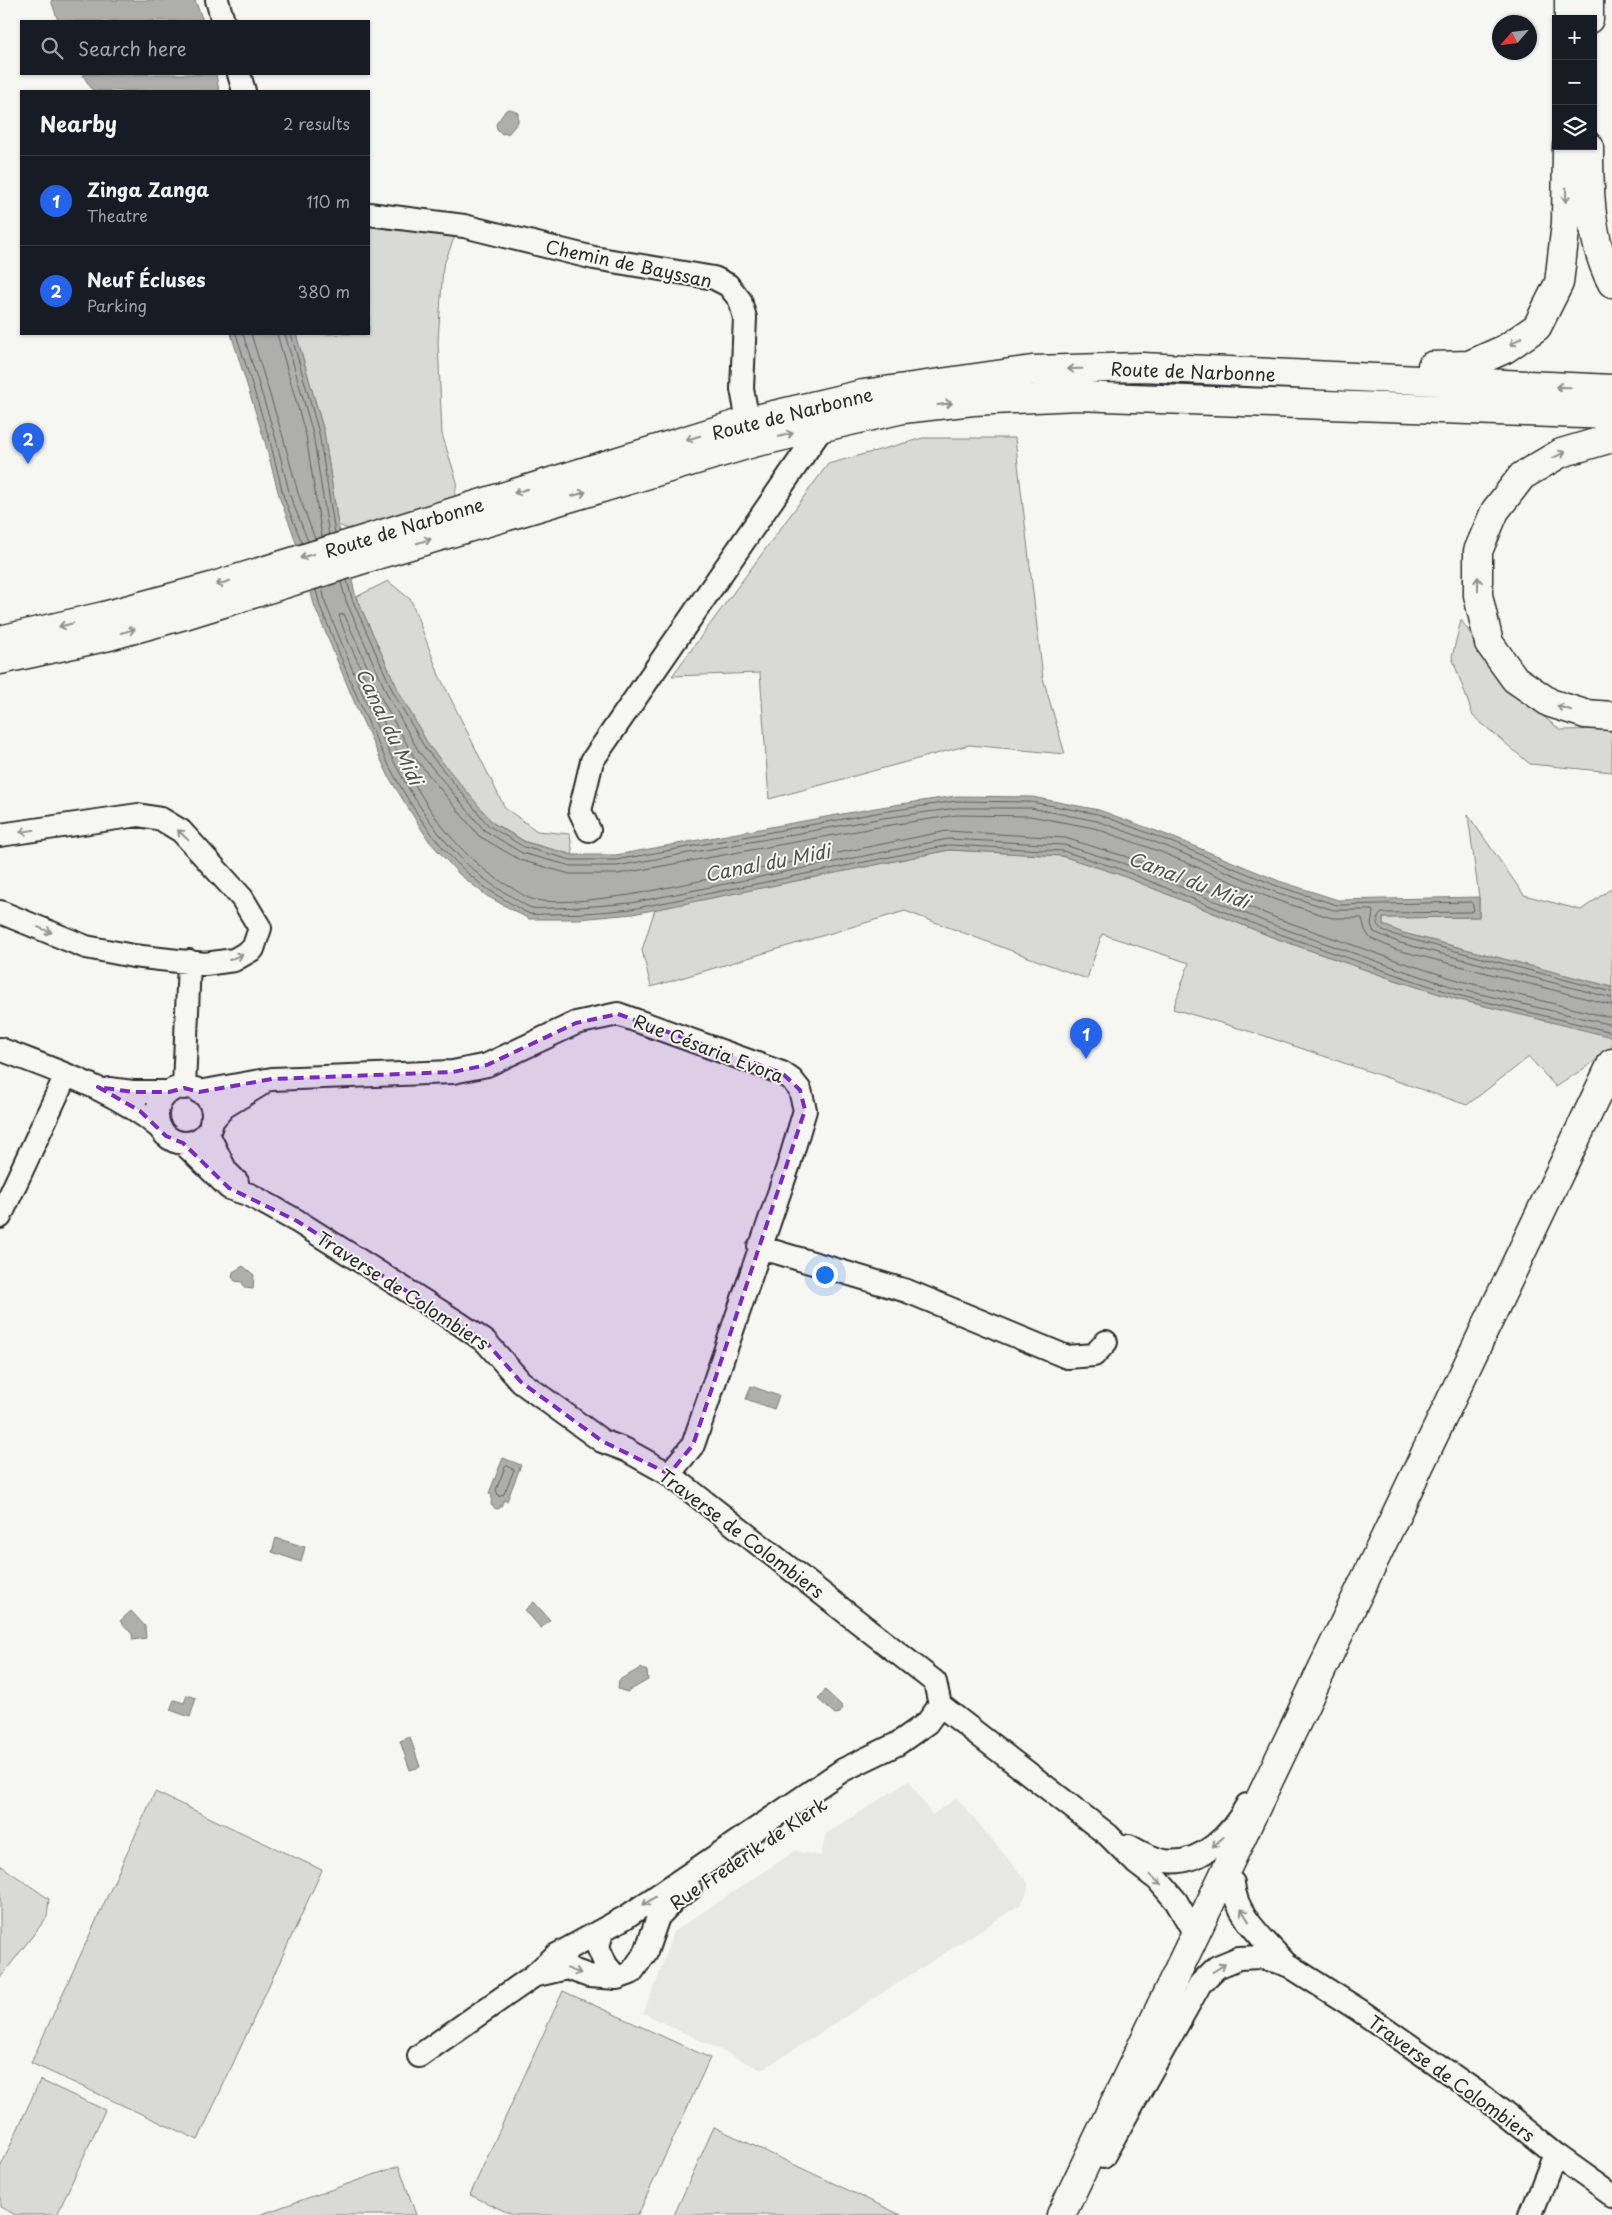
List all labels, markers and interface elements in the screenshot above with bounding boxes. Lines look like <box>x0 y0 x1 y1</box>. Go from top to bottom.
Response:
north arrow <box>1492 15 1537 60</box>
map controls <box>1552 15 1597 150</box>
button: + <box>1552 15 1597 60</box>
search box <box>20 20 370 75</box>
icon: search <box>38 34 66 62</box>
text: Search here <box>78 34 187 62</box>
button: − <box>1552 60 1597 105</box>
button: layers <box>1552 105 1597 150</box>
text: Nearby <box>40 107 117 139</box>
text: 2 results <box>283 111 350 135</box>
text: Zinga Zanga <box>87 175 209 203</box>
one-way arrow <box>1562 187 1571 203</box>
text: 1 <box>52 189 60 213</box>
text: 110 m <box>307 189 350 213</box>
text: Theatre <box>87 203 148 227</box>
street label: Chemin de Bayssan <box>543 232 715 294</box>
text: Neuf Écluses <box>87 265 206 293</box>
text: 2 <box>50 279 62 303</box>
text: 380 m <box>298 279 350 303</box>
text: Parking <box>87 293 147 317</box>
one-way arrow <box>1510 336 1524 346</box>
street label: Route de Narbonne <box>1110 355 1276 387</box>
one-way arrow <box>1068 364 1084 374</box>
street label: Route de Narbonne <box>709 380 876 446</box>
one-way arrow <box>1556 382 1572 391</box>
one-way arrow <box>937 399 953 409</box>
pin: 2 <box>12 423 44 464</box>
one-way arrow <box>777 429 793 439</box>
one-way arrow <box>685 433 701 443</box>
one-way arrow <box>1551 450 1566 460</box>
one-way arrow <box>513 486 529 496</box>
one-way arrow <box>571 489 587 499</box>
street label: Route de Narbonne <box>321 490 487 564</box>
one-way arrow <box>415 535 431 545</box>
one-way arrow <box>299 552 315 562</box>
one-way arrow <box>1473 576 1483 592</box>
one-way arrow <box>215 579 231 588</box>
one-way arrow <box>58 621 74 630</box>
one-way arrow <box>120 626 136 635</box>
water label: Canal du Midi <box>350 663 432 792</box>
one-way arrow <box>1557 702 1573 712</box>
one-way arrow <box>20 826 36 836</box>
one-way arrow <box>177 828 189 841</box>
water label: Canal du Midi <box>702 836 835 888</box>
water label: Canal du Midi <box>1125 843 1256 916</box>
one-way arrow <box>37 926 52 936</box>
one-way arrow <box>228 952 243 961</box>
street label: Rue Césaria Evora <box>630 1007 788 1089</box>
pin: 1 <box>1070 1018 1102 1059</box>
street label: Traverse de Colombiers <box>312 1224 494 1356</box>
your location <box>812 1262 838 1288</box>
street label: Traverse de Colombiers <box>654 1462 830 1604</box>
street label: Rue Frederik de Klerk <box>664 1790 832 1916</box>
one-way arrow <box>1211 1836 1224 1847</box>
one-way arrow <box>1150 1874 1163 1886</box>
one-way arrow <box>643 1896 657 1906</box>
one-way arrow <box>1240 1909 1250 1923</box>
one-way arrow <box>1212 1962 1226 1973</box>
one-way arrow <box>566 1967 582 1976</box>
street label: Traverse de Colombiers <box>1363 2008 1541 2148</box>

